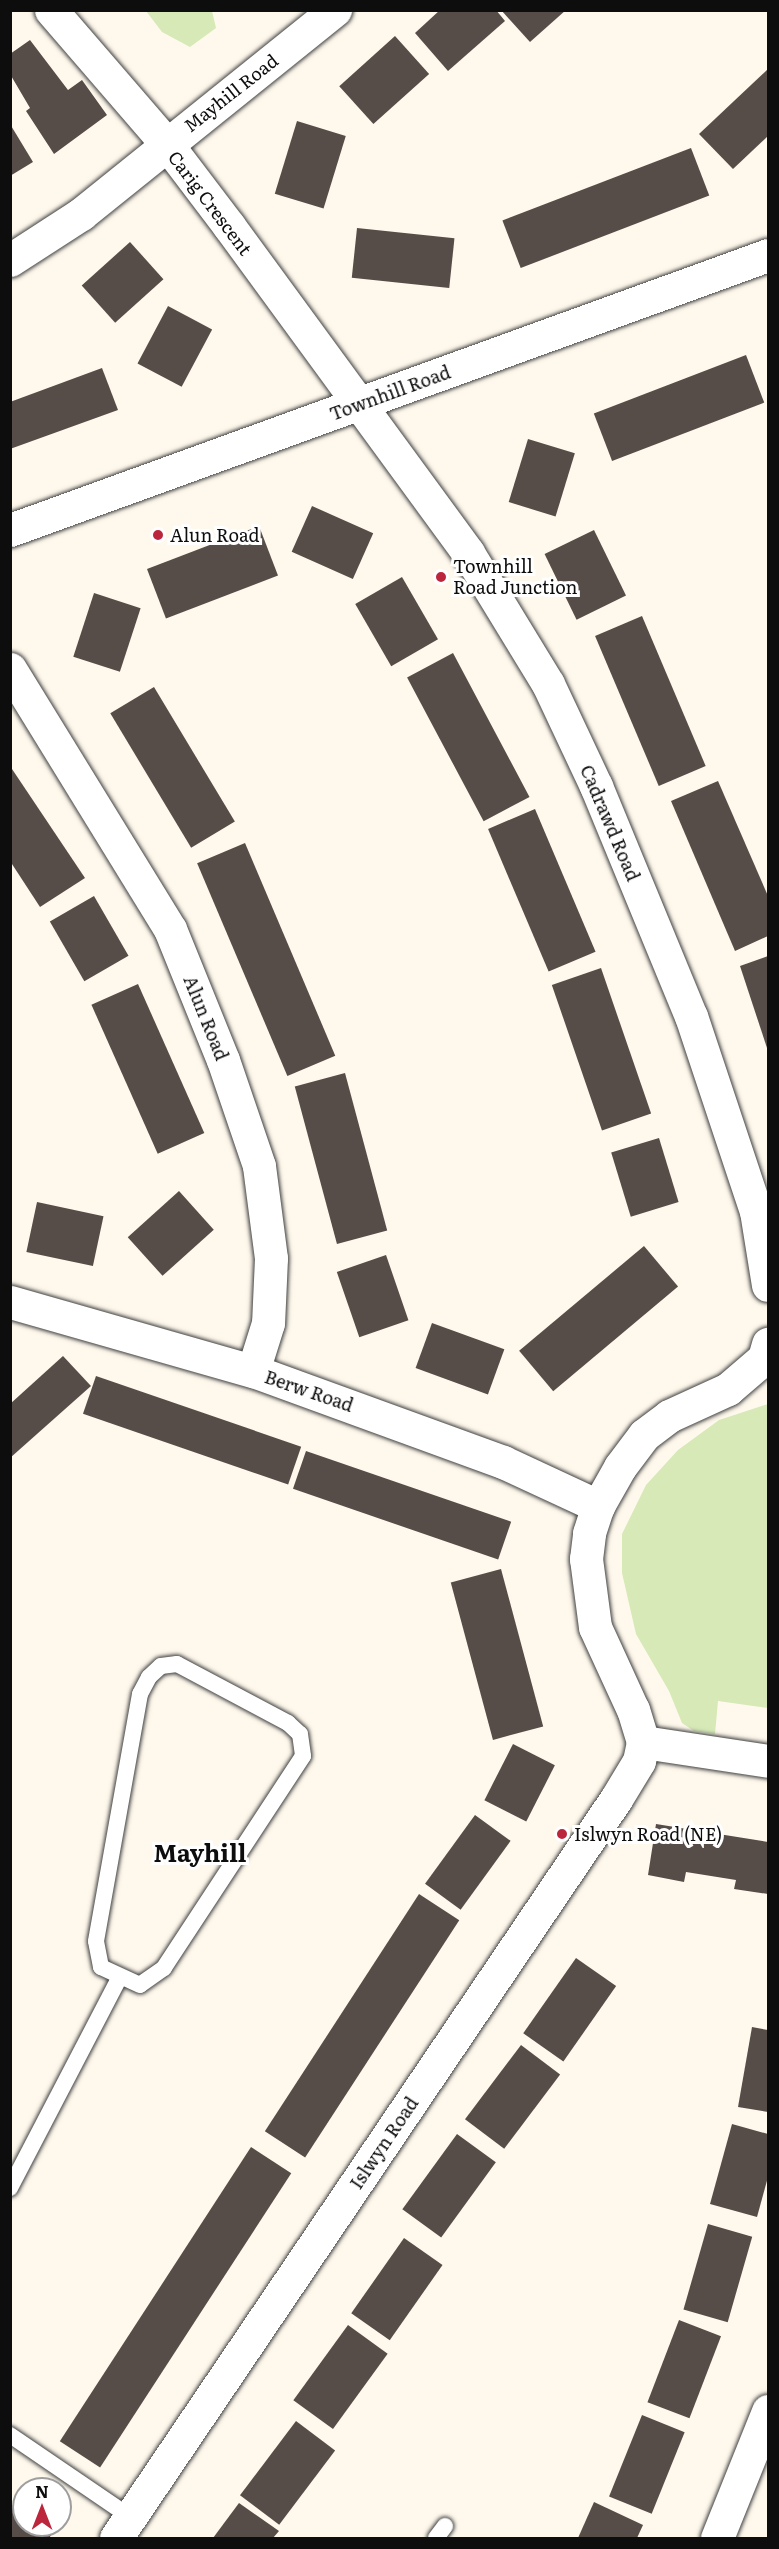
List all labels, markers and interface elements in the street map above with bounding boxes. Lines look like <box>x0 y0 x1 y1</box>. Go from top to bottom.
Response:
street label: Mayhill Road <box>180 50 282 136</box>
street label: Carig Crescent <box>164 147 256 259</box>
street label: Townhill Road <box>327 361 453 425</box>
place label: Alun Road <box>170 524 260 546</box>
marker: Alun Road <box>151 528 165 542</box>
place label: Townhill Road Junction <box>453 556 578 598</box>
marker: Townhill Road Junction <box>434 570 448 584</box>
street label: Cadrawd Road <box>576 762 644 884</box>
street label: Alun Road <box>179 972 233 1064</box>
street label: Berw Road <box>262 1366 356 1416</box>
place label: Islwyn Road (NE) <box>574 1823 722 1845</box>
marker: Islwyn Road (NE) <box>555 1827 569 1841</box>
district label: Mayhill <box>153 1838 247 1866</box>
street label: Islwyn Road <box>345 2093 423 2193</box>
north arrow <box>12 2477 72 2537</box>
text: N <box>35 2479 49 2503</box>

